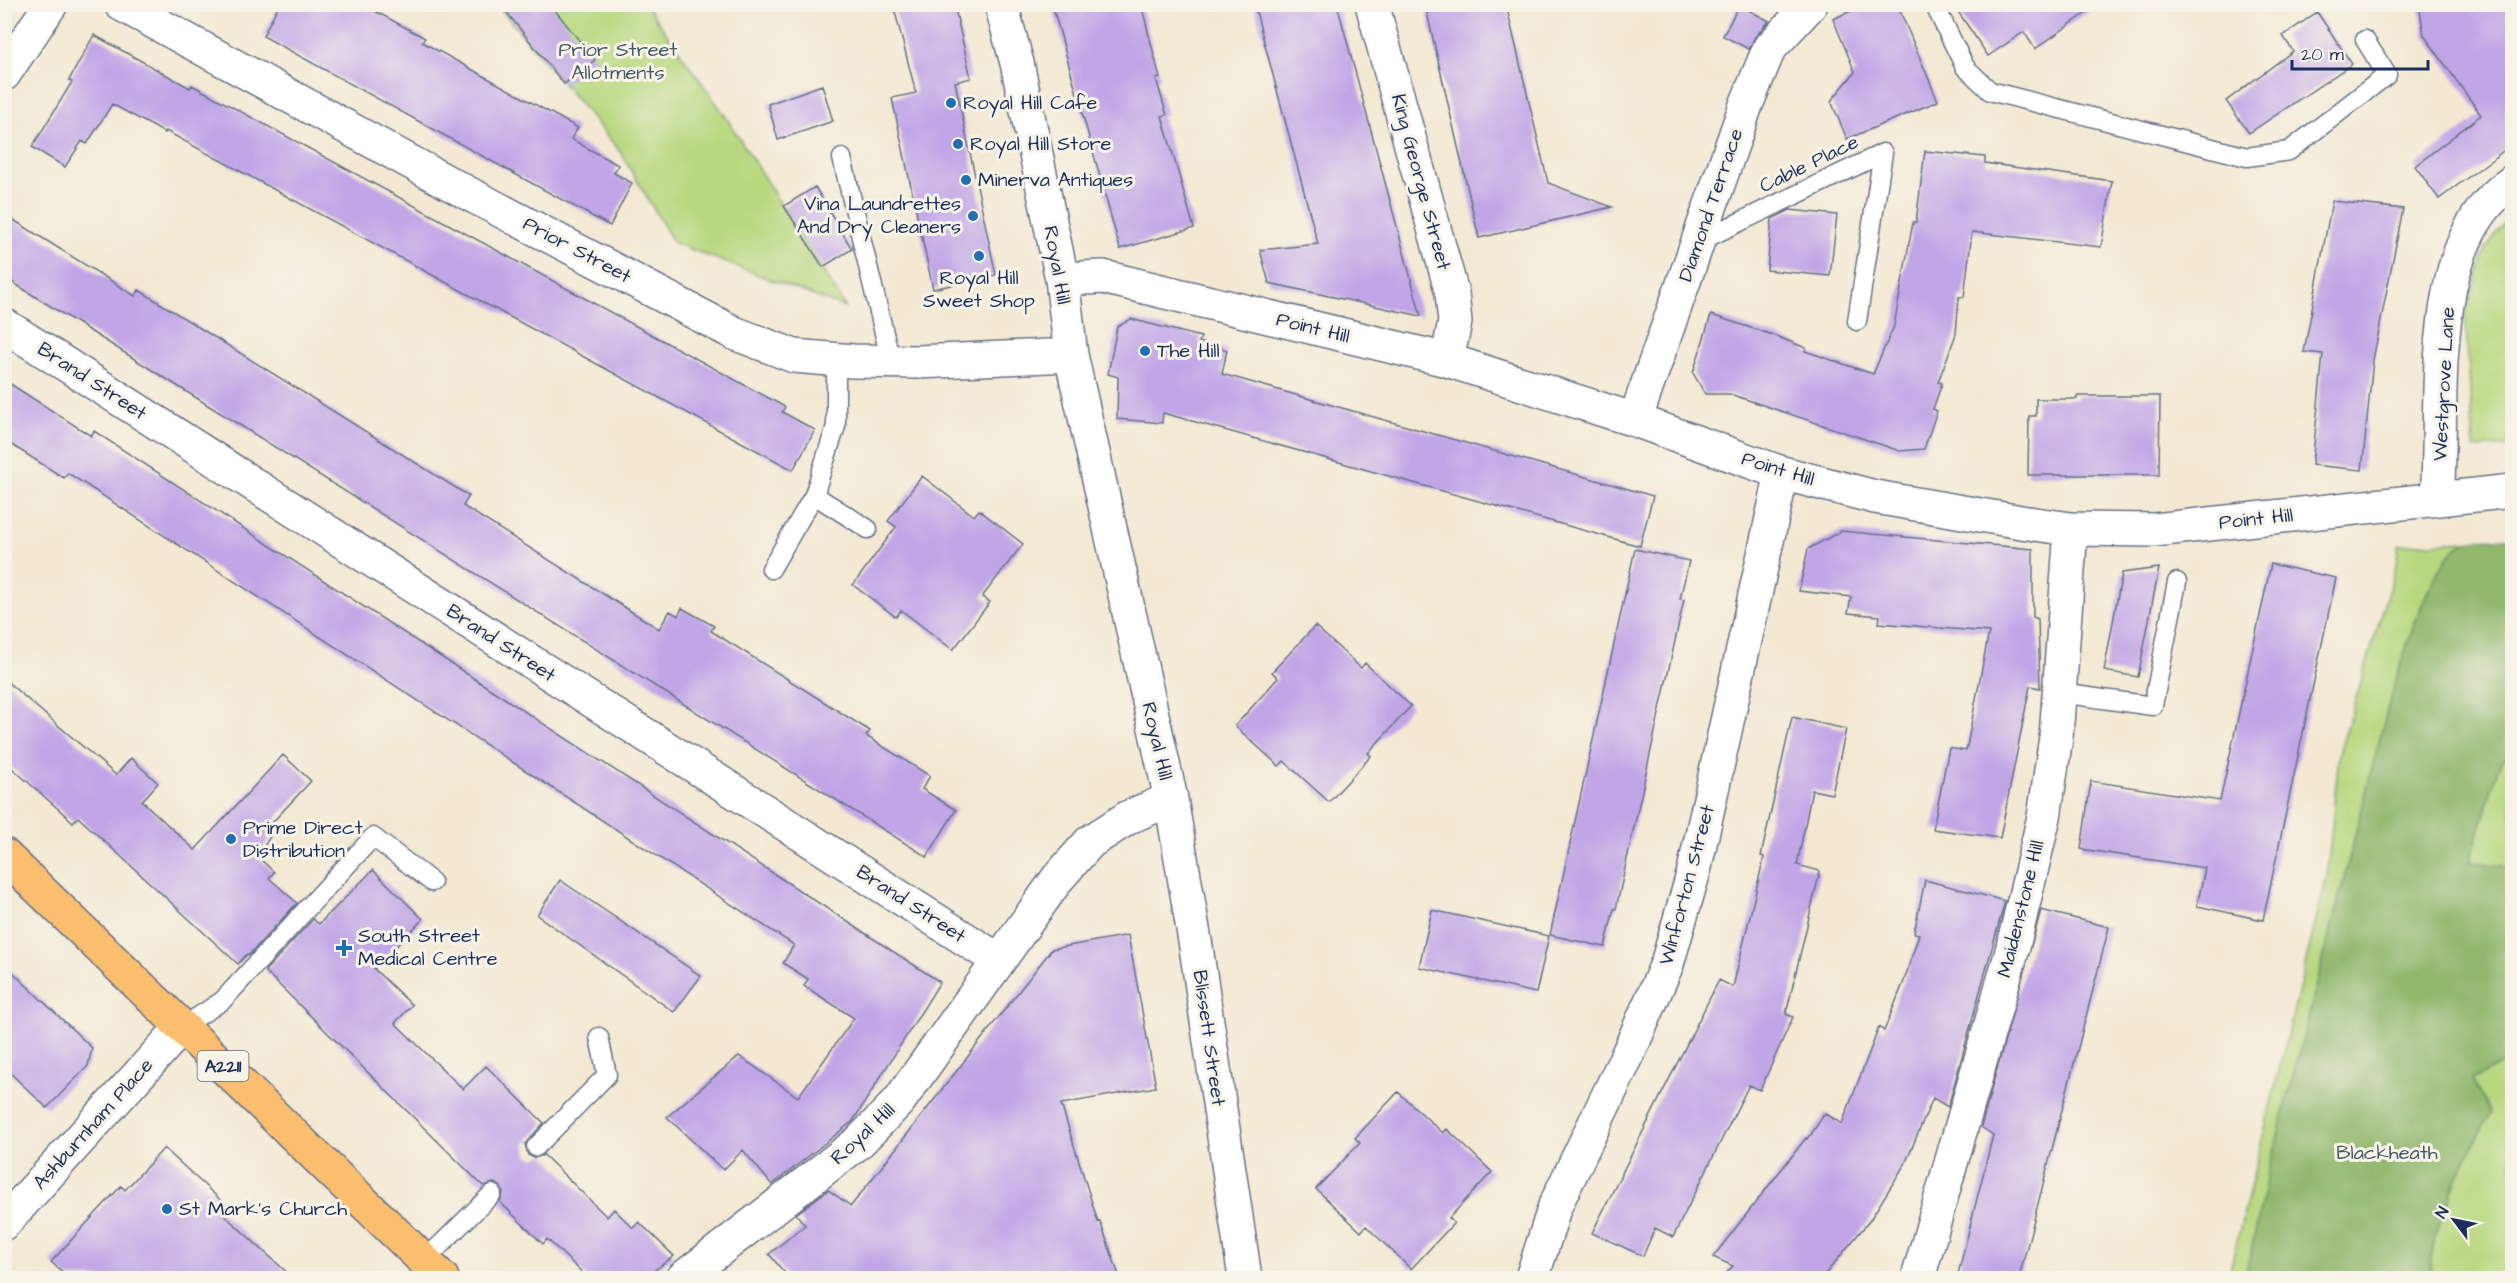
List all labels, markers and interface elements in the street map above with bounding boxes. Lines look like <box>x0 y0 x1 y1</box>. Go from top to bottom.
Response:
scale bar <box>2292 33 2428 71</box>
park label: Prior Street Allotments <box>559 36 677 87</box>
text: 20 m <box>2301 42 2344 67</box>
place label: Royal Hill Cafe <box>963 89 1097 118</box>
street label: King George Street <box>1383 91 1458 273</box>
marker: Royal Hill Cafe <box>944 96 958 110</box>
street label: Diamond Terrace <box>1672 125 1750 285</box>
street label: Cable Place <box>1755 128 1863 200</box>
place label: Royal Hill Store <box>970 130 1111 159</box>
marker: Royal Hill Store <box>951 137 965 151</box>
place label: Minerva Antiques <box>978 166 1133 194</box>
marker: Minerva Antiques <box>959 173 973 187</box>
place label: Vina Laundrettes And Dry Cleaners <box>797 190 961 242</box>
marker: Vina Laundrettes And Dry Cleaners <box>966 209 980 223</box>
street label: Prior Street <box>518 210 636 290</box>
street label: Royal Hill <box>1035 224 1078 307</box>
marker: Royal Hill Sweet Shop <box>972 249 986 263</box>
place label: Royal Hill Sweet Shop <box>923 264 1035 315</box>
street label: Point Hill <box>1273 305 1353 351</box>
street label: Westgrove Lane <box>2426 306 2463 462</box>
street label: Brand Street <box>32 335 152 427</box>
place label: The Hill <box>1157 337 1220 365</box>
marker: The Hill <box>1138 344 1152 358</box>
street label: Point Hill <box>1738 445 1818 493</box>
street label: Point Hill <box>2217 501 2295 537</box>
street label: Brand Street <box>441 597 561 689</box>
street label: Royal Hill <box>1133 699 1180 783</box>
street label: Winforton Street <box>1652 802 1722 968</box>
place label: Prime Direct Distribution <box>243 814 363 865</box>
marker: Prime Direct Distribution <box>224 832 238 846</box>
street label: Maidenstone Hill <box>1990 837 2052 981</box>
street label: Brand Street <box>851 858 971 950</box>
place label: South Street Medical Centre <box>358 922 498 973</box>
marker: South Street Medical Centre <box>335 939 353 957</box>
street label: Blissett Street <box>1186 968 1232 1108</box>
road number: A2211 <box>198 1051 248 1081</box>
street label: Ashburnham Place <box>26 1052 160 1196</box>
street label: Royal Hill <box>824 1097 902 1172</box>
park label: Blackheath <box>2336 1139 2438 1167</box>
north arrow <box>2424 1190 2484 1250</box>
place label: St Mark's Church <box>179 1195 347 1223</box>
marker: St Mark's Church <box>160 1202 174 1216</box>
text: N <box>2430 1202 2454 1223</box>

